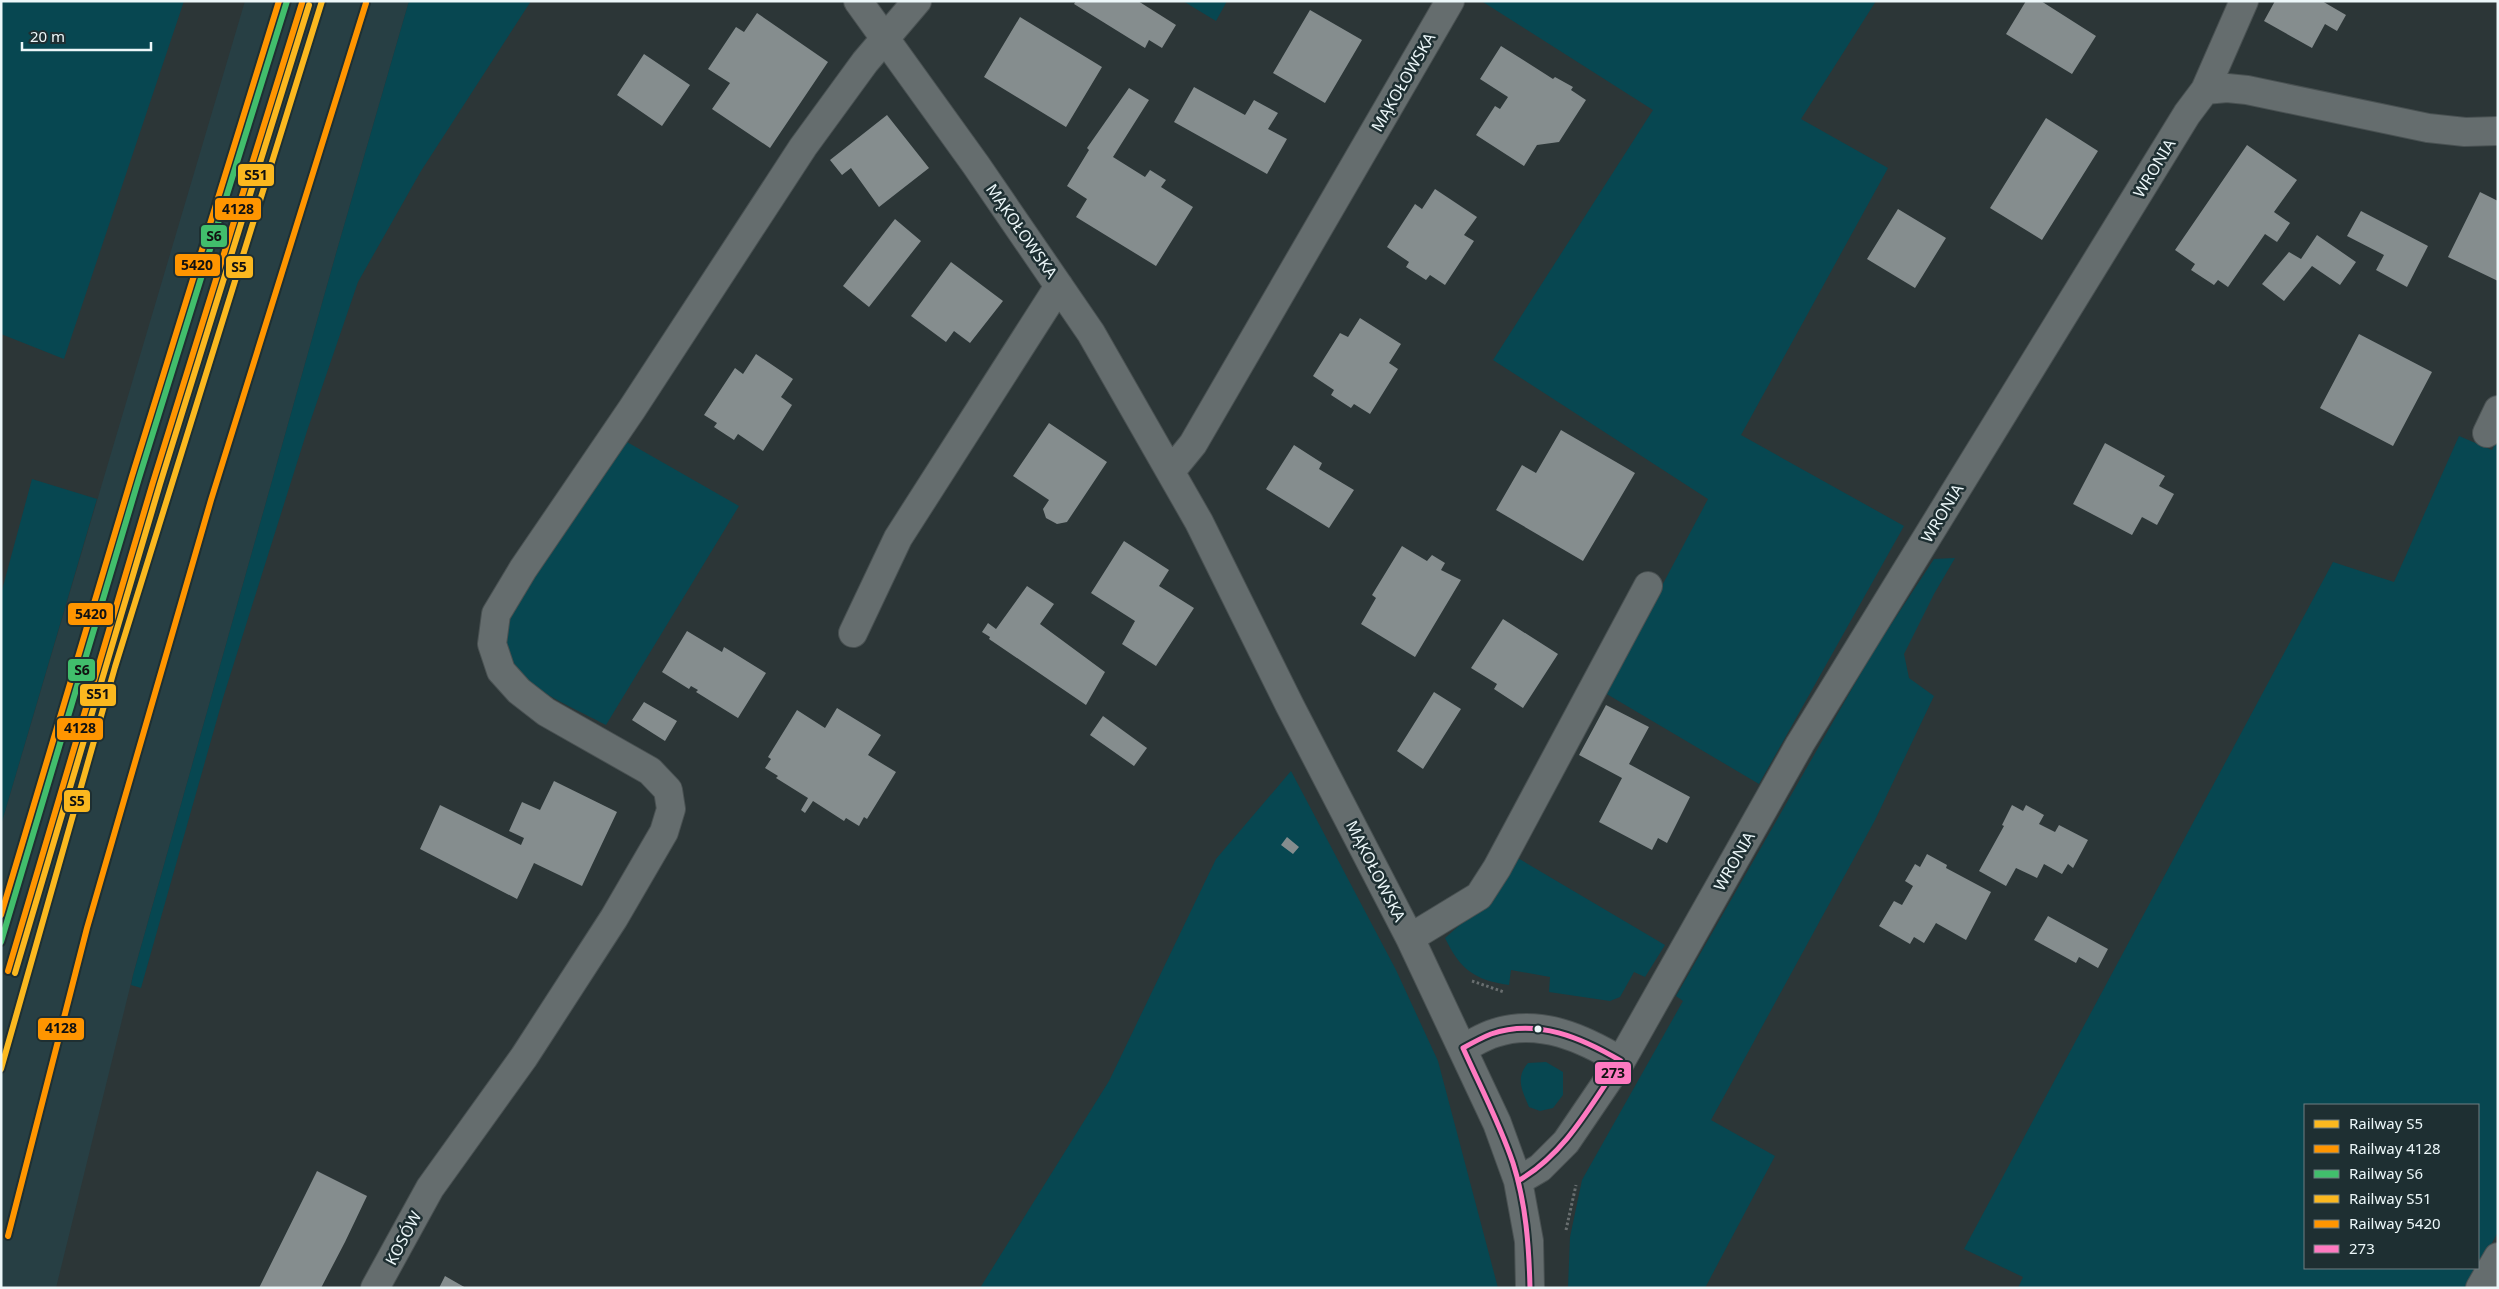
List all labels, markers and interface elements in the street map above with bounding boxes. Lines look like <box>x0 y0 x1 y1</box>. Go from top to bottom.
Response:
scale bar <box>22 20 151 52</box>
text: 20 m <box>30 26 65 46</box>
street label: MĄKOŁOWSKA <box>1366 28 1441 136</box>
street label: WRONIA <box>2128 134 2181 202</box>
line badge: S51 <box>237 163 275 187</box>
text: S51 <box>244 165 268 184</box>
street label: MĄKOŁOWSKA <box>981 179 1063 283</box>
line badge: 4128 <box>214 197 262 221</box>
text: 4128 <box>222 199 254 218</box>
line badge: S6 <box>200 224 228 248</box>
text: S6 <box>206 226 222 245</box>
line badge: 5420 <box>174 253 221 277</box>
text: 5420 <box>181 255 213 274</box>
line badge: S5 <box>225 255 254 279</box>
text: S5 <box>231 257 247 276</box>
street label: WRONIA <box>1916 479 1969 547</box>
line badge: 5420 <box>67 602 114 626</box>
text: 5420 <box>75 604 107 623</box>
line badge: S6 <box>67 658 96 682</box>
text: S6 <box>74 660 90 679</box>
line badge: S51 <box>79 683 117 707</box>
text: S51 <box>86 684 110 703</box>
line badge: 4128 <box>56 717 104 741</box>
text: 4128 <box>64 718 96 737</box>
line badge: S5 <box>63 789 91 813</box>
text: S5 <box>69 791 85 810</box>
street label: MĄKOŁOWSKA <box>1341 817 1411 926</box>
street label: WRONIA <box>1708 827 1760 895</box>
line badge: 4128 <box>37 1017 85 1041</box>
text: 4128 <box>45 1018 77 1037</box>
unlabelled marker <box>1533 1024 1543 1034</box>
line badge: 273 <box>1594 1061 1632 1085</box>
text: 273 <box>1601 1063 1625 1082</box>
legend <box>2304 1104 2479 1269</box>
text: Railway S5 <box>2349 1113 2423 1133</box>
text: Railway 4128 <box>2349 1138 2441 1158</box>
text: Railway S6 <box>2349 1163 2423 1183</box>
text: Railway S51 <box>2349 1188 2432 1208</box>
street label: KOSÓW <box>380 1207 426 1269</box>
text: Railway 5420 <box>2349 1213 2441 1233</box>
text: 273 <box>2349 1238 2375 1258</box>

